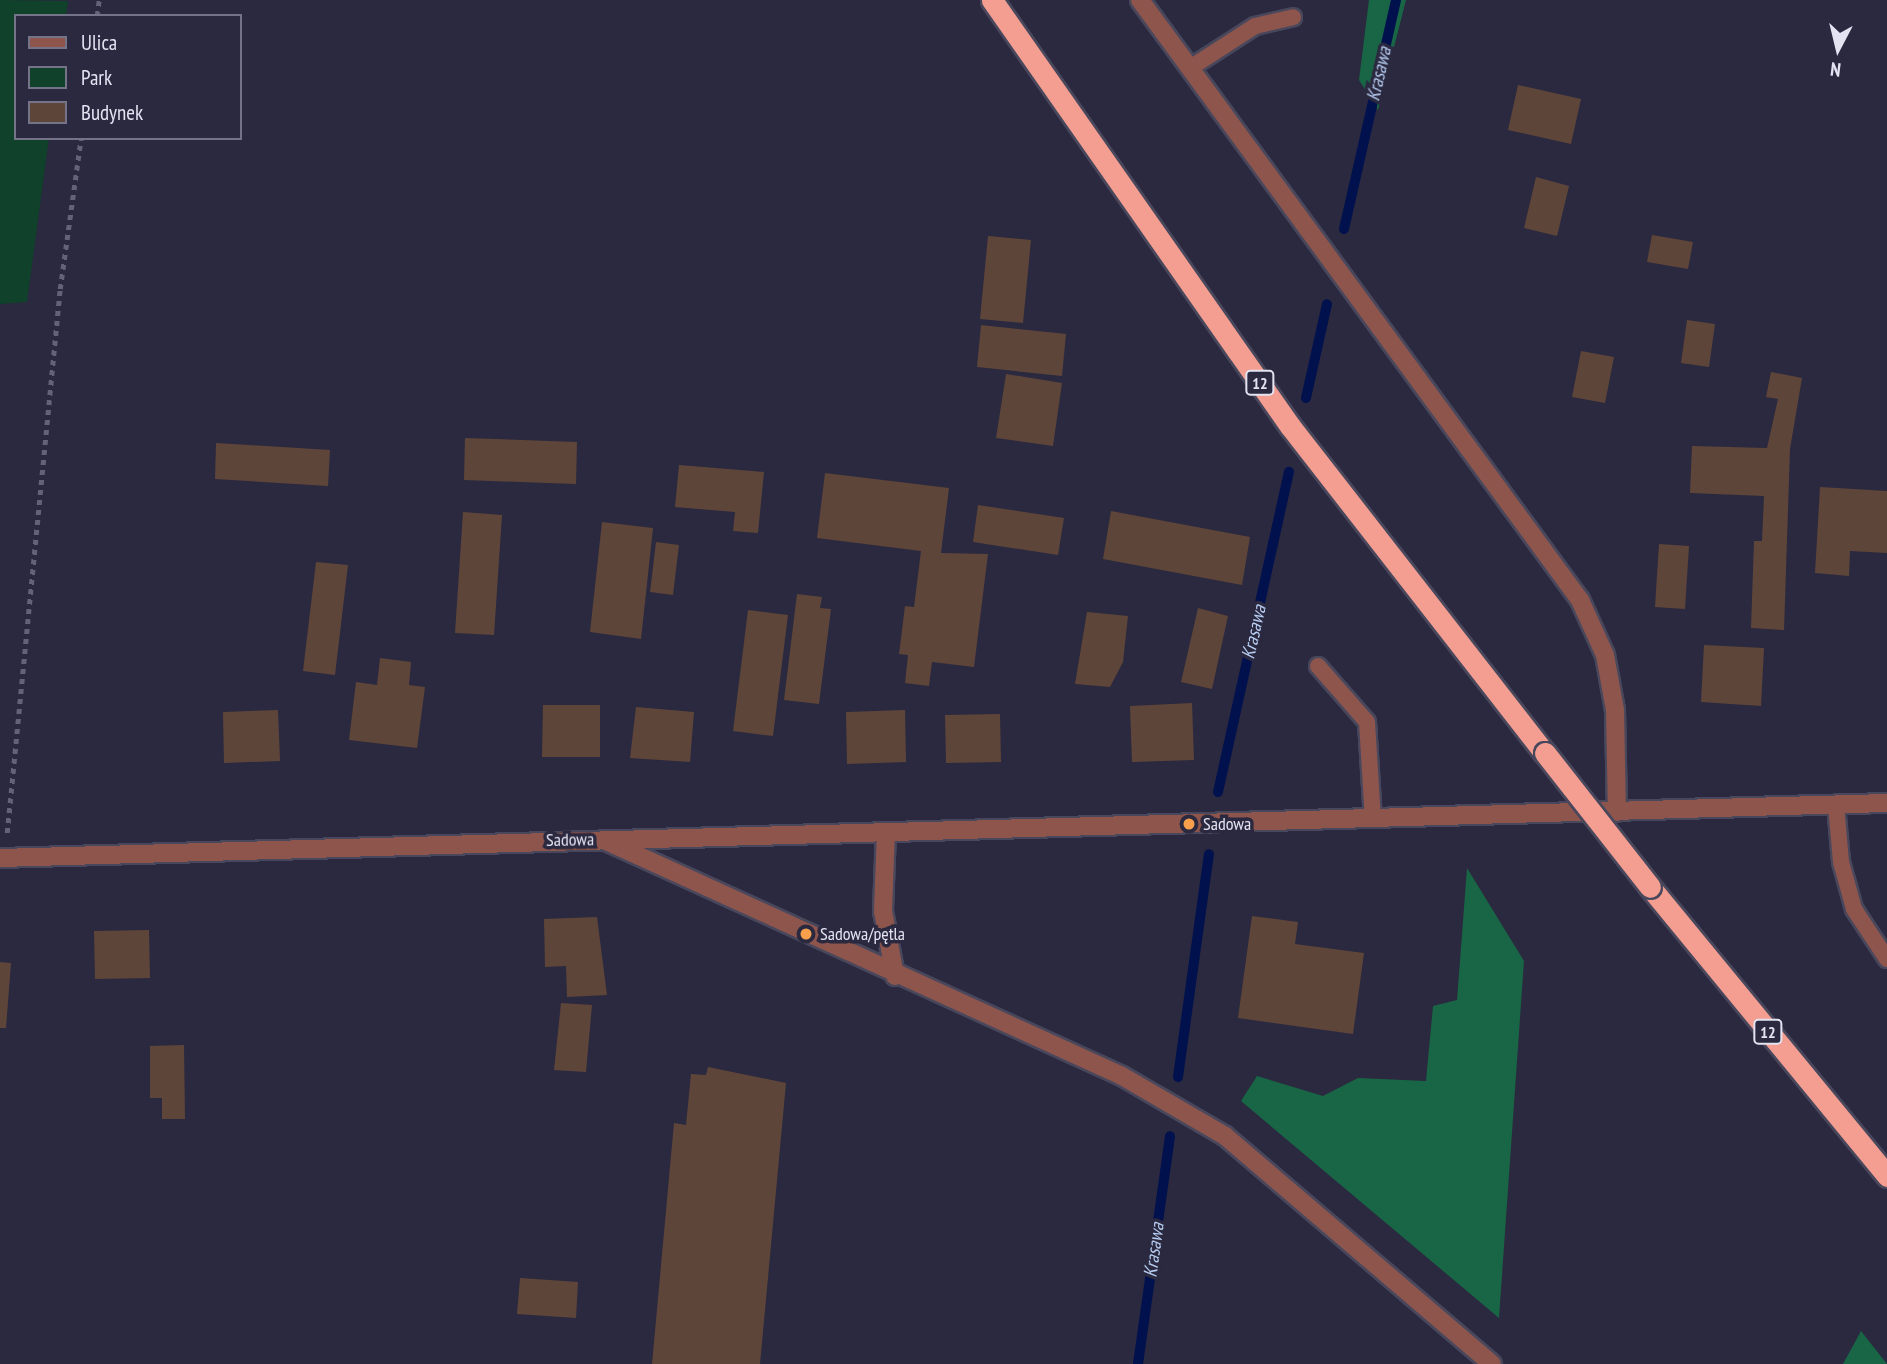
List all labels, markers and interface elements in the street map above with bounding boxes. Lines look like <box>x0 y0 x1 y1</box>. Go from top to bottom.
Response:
legend <box>14 14 242 140</box>
north arrow <box>1803 14 1873 84</box>
text: Ulica <box>81 29 117 56</box>
water label: Krasawa <box>1362 45 1396 103</box>
text: N <box>1829 57 1842 82</box>
text: Park <box>81 64 112 91</box>
text: Budynek <box>81 99 143 126</box>
road number: 12 <box>1244 370 1276 396</box>
water label: Krasawa <box>1237 603 1271 661</box>
place label: Sadowa <box>1203 813 1251 835</box>
marker: Sadowa <box>1181 816 1197 832</box>
street label: Sadowa <box>546 829 594 851</box>
place label: Sadowa/pętla <box>820 923 905 945</box>
marker: Sadowa/pętla <box>798 926 814 942</box>
road number: 12 <box>1752 1020 1784 1044</box>
water label: Krasawa <box>1139 1221 1169 1279</box>

